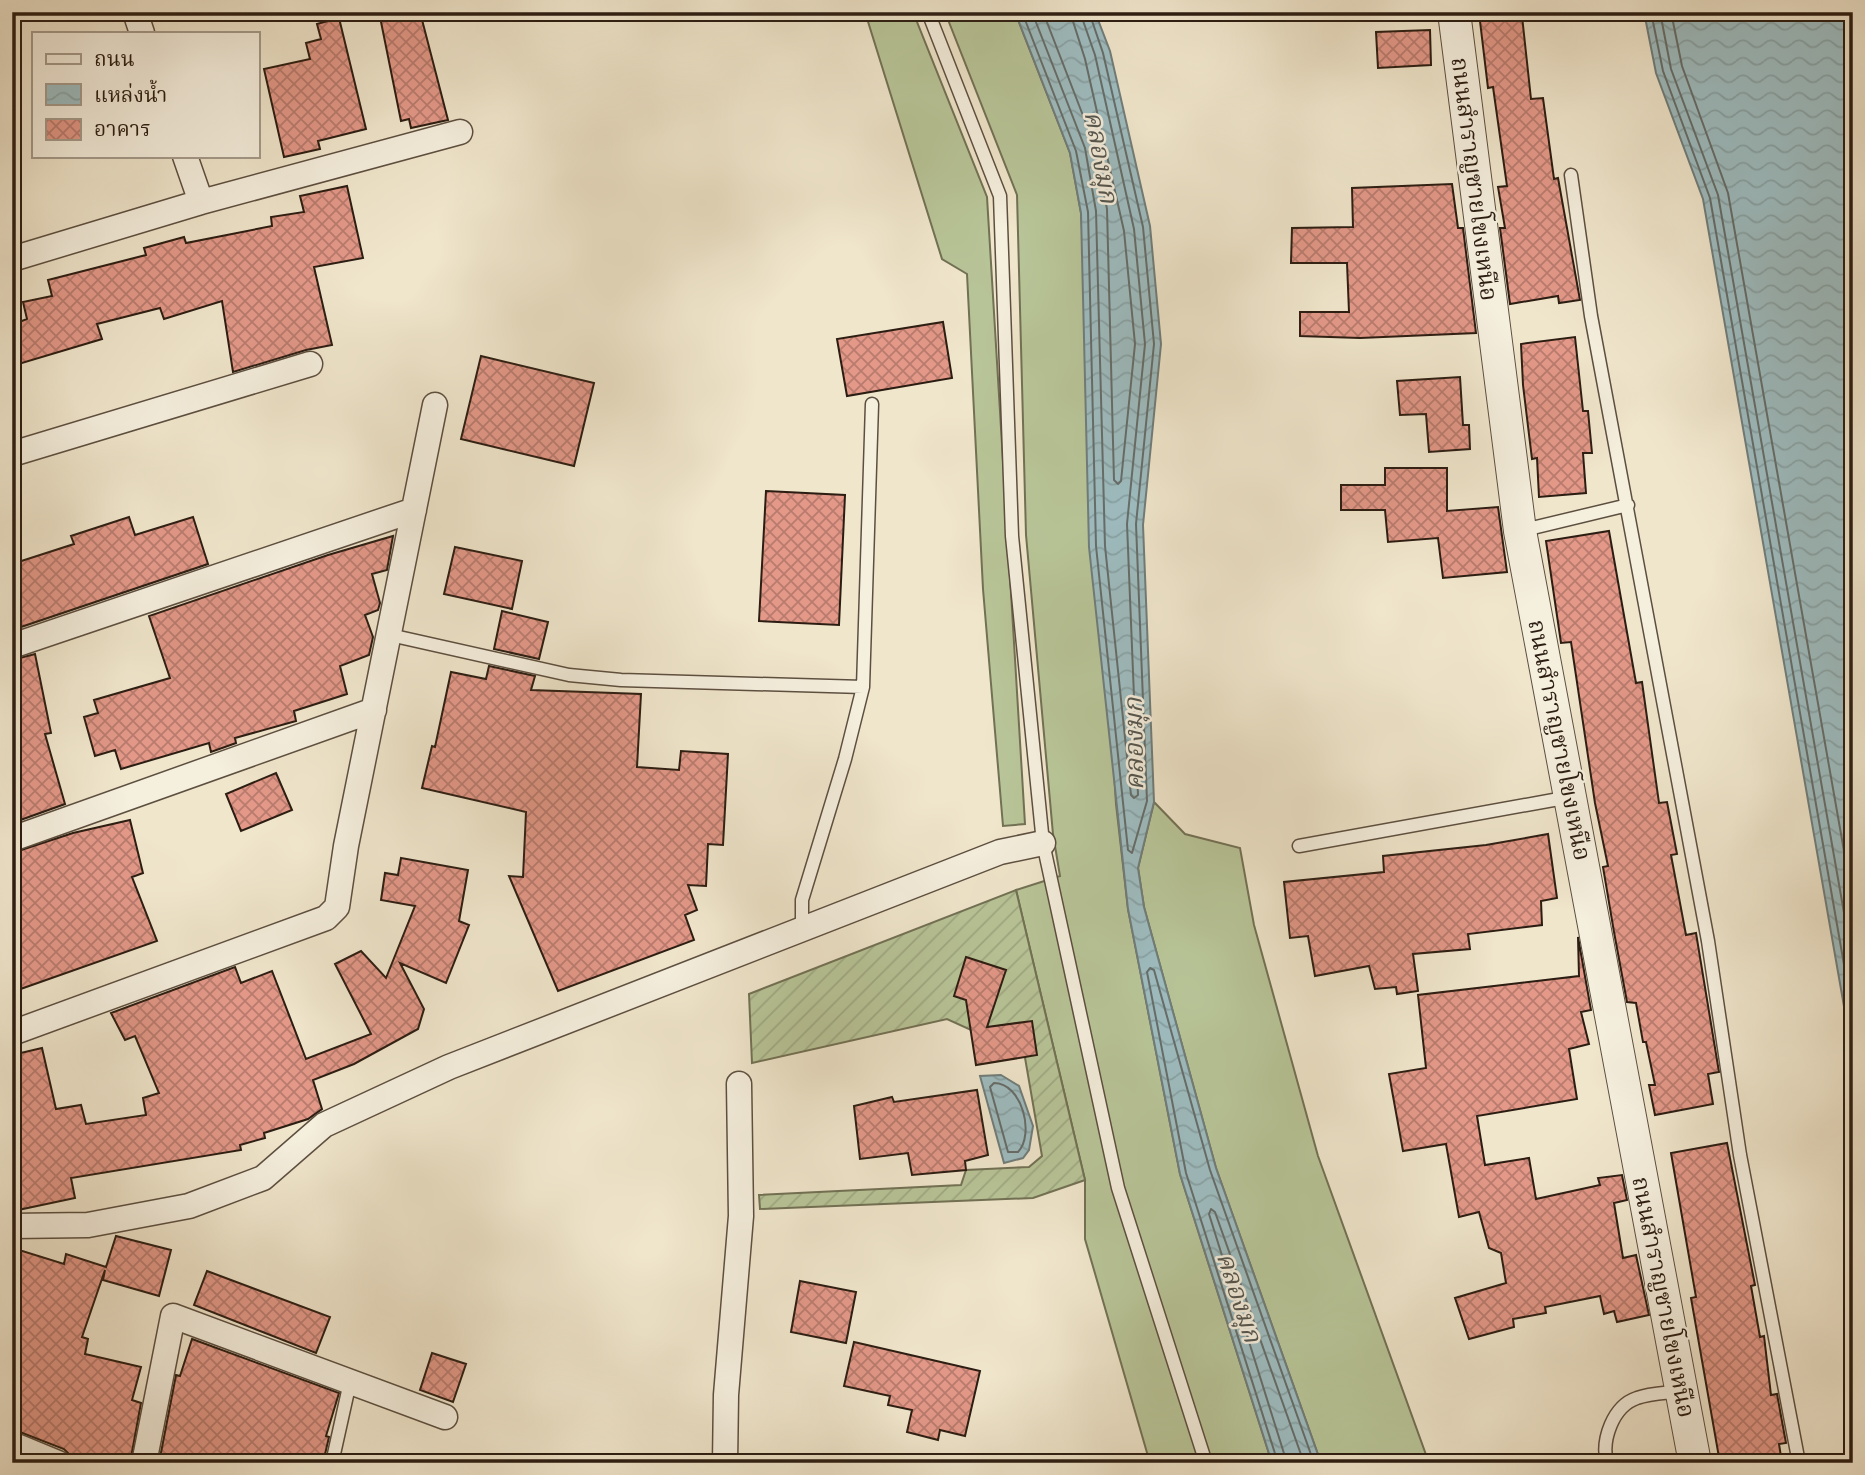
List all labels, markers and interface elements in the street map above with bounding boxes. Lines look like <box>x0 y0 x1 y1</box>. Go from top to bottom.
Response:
legend <box>32 32 259 158</box>
text: ถนน <box>94 43 135 74</box>
street label: ถนนสำราญชายโขงเหนือ <box>1443 55 1507 303</box>
text: แหล่งน้ำ <box>94 79 167 110</box>
water label: คลองมุก <box>1075 108 1129 207</box>
text: อาคาร <box>94 113 151 144</box>
street label: ถนนสำราญชายโขงเหนือ <box>1519 616 1601 864</box>
water label: คลองมุก <box>1113 696 1153 791</box>
street label: ถนนสำราญชายโขงเหนือ <box>1623 1173 1705 1421</box>
water label: คลองมุก <box>1207 1247 1273 1348</box>

